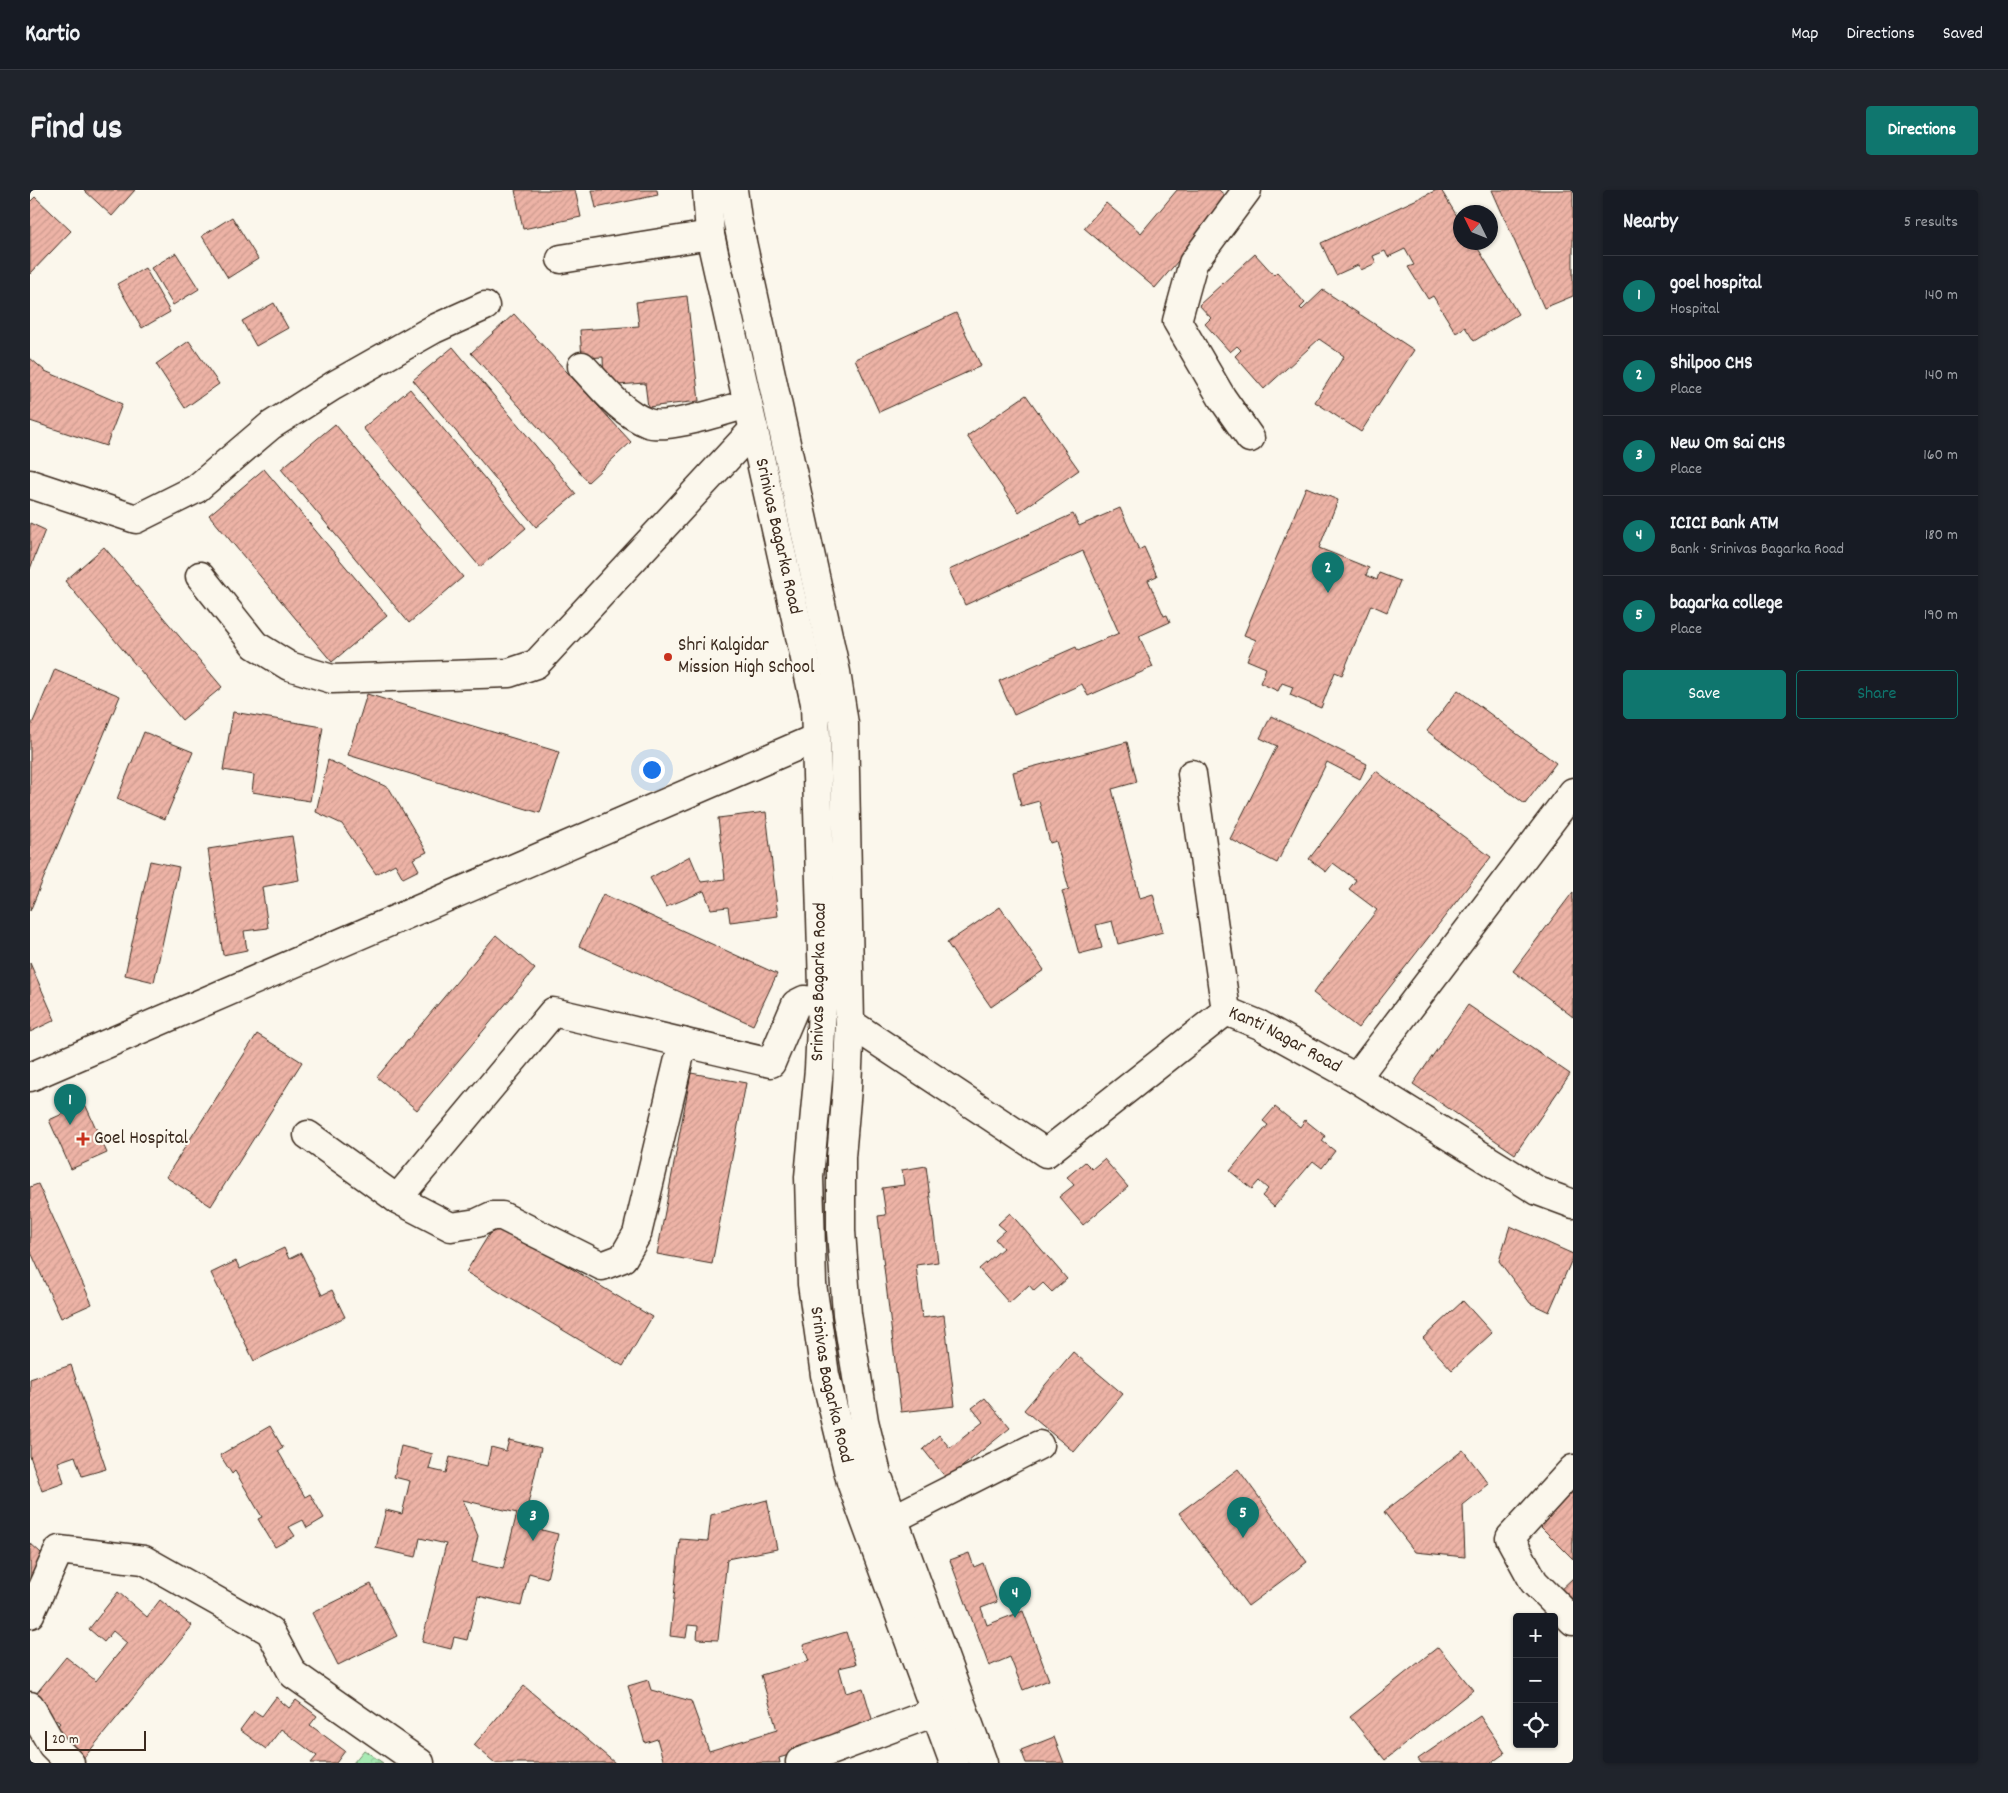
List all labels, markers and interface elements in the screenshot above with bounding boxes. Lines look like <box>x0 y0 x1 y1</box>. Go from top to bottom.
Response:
text: Kartio <box>25 18 80 52</box>
text: Map <box>1791 22 1818 47</box>
text: Directions <box>1846 22 1915 47</box>
text: Saved <box>1943 22 1983 47</box>
text: Find us <box>30 105 122 155</box>
button: Directions <box>1866 106 1978 155</box>
north arrow <box>1453 205 1498 250</box>
text: Nearby <box>1623 208 1678 238</box>
text: 5 results <box>1904 211 1958 234</box>
text: goel hospital <box>1670 271 1762 298</box>
text: 1 <box>1637 284 1641 307</box>
text: 140 m <box>1924 284 1958 307</box>
text: Hospital <box>1670 298 1720 321</box>
text: Shilpoo CHS <box>1670 351 1753 378</box>
text: 2 <box>1636 364 1643 387</box>
text: 140 m <box>1924 364 1958 387</box>
text: Place <box>1670 378 1702 401</box>
text: New Om Sai CHS <box>1670 431 1785 458</box>
text: 3 <box>1635 444 1643 467</box>
text: 160 m <box>1923 444 1958 467</box>
street label: Srinivas Bagarka Road <box>747 456 808 617</box>
text: Place <box>1670 458 1702 481</box>
text: ICICI Bank ATM <box>1670 511 1779 538</box>
text: 4 <box>1636 524 1642 547</box>
text: 180 m <box>1925 524 1958 547</box>
text: Bank · Srinivas Bagarka Road <box>1670 538 1844 561</box>
pin: 2 <box>1312 552 1344 593</box>
text: bagarka college <box>1670 591 1783 618</box>
text: 5 <box>1635 604 1643 627</box>
text: 190 m <box>1924 604 1958 627</box>
text: Place <box>1670 618 1702 641</box>
place label: Shri Kalgidar Mission High School <box>678 633 815 682</box>
marker: Shri Kalgidar Mission High School <box>662 651 674 663</box>
button: Save <box>1623 670 1786 719</box>
button: Share <box>1796 670 1958 719</box>
your location <box>639 757 665 783</box>
street label: Srinivas Bagarka Road <box>805 902 835 1062</box>
street label: Kanti Nagar Road <box>1224 1000 1346 1081</box>
pin: 1 <box>54 1084 86 1125</box>
place label: Goel Hospital <box>94 1126 189 1153</box>
marker: Goel Hospital <box>76 1132 90 1146</box>
street label: Srinivas Bagarka Road <box>802 1305 859 1466</box>
pin: 5 <box>1227 1497 1259 1538</box>
pin: 3 <box>517 1500 549 1541</box>
pin: 4 <box>999 1577 1031 1618</box>
map controls <box>1513 1613 1558 1748</box>
button: + <box>1513 1613 1558 1658</box>
button: − <box>1513 1658 1558 1703</box>
button: locate <box>1513 1703 1558 1748</box>
scale bar <box>45 1728 146 1751</box>
text: 20 m <box>52 1730 79 1750</box>

